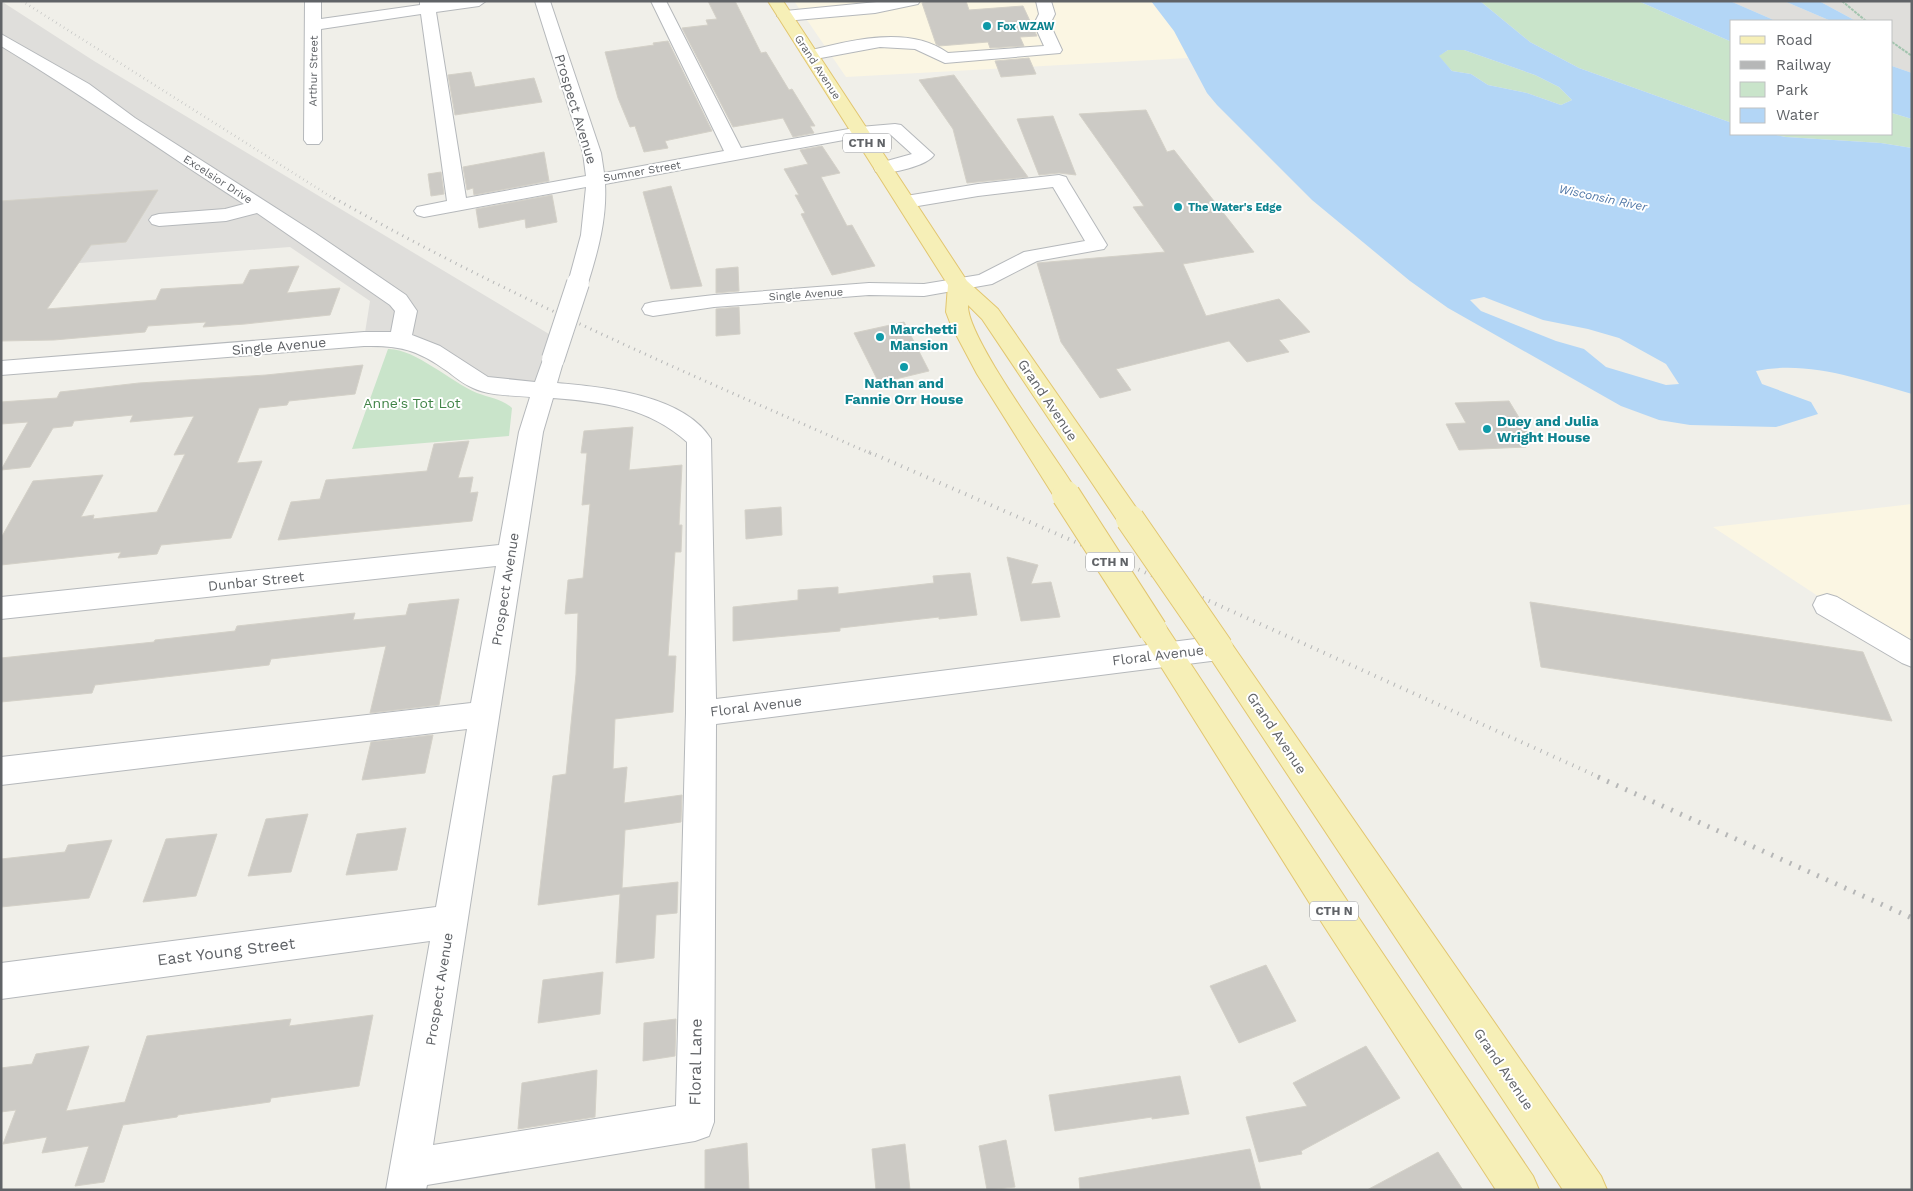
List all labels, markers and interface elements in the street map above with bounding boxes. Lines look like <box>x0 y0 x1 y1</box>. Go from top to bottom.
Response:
marker: Fox WZAW <box>981 20 993 32</box>
place label: Fox WZAW <box>997 20 1054 33</box>
legend <box>1730 20 1893 135</box>
text: Road <box>1776 31 1813 49</box>
street label: Grand Avenue <box>792 33 843 102</box>
street label: Arthur Street <box>306 35 321 106</box>
street label: Prospect Avenue <box>552 52 600 166</box>
text: Railway <box>1776 56 1831 74</box>
text: Park <box>1776 81 1809 99</box>
text: Water <box>1776 106 1819 124</box>
road number: CTH N <box>843 134 891 152</box>
street label: Excelsior Drive <box>181 152 254 206</box>
street label: Sumner Street <box>602 158 682 185</box>
water label: Wisconsin River <box>1558 182 1650 214</box>
marker: The Water's Edge <box>1172 201 1184 213</box>
place label: The Water's Edge <box>1188 201 1282 214</box>
street label: Single Avenue <box>768 285 844 304</box>
place label: Marchetti Mansion <box>890 321 957 353</box>
marker: Marchetti Mansion <box>874 331 886 343</box>
street label: Single Avenue <box>231 334 327 358</box>
street label: Grand Avenue <box>1015 356 1081 444</box>
marker: Nathan and Fannie Orr House <box>898 361 910 373</box>
place label: Nathan and Fannie Orr House <box>845 375 963 407</box>
park label: Anne's Tot Lot <box>363 395 461 411</box>
place label: Duey and Julia Wright House <box>1497 413 1599 445</box>
marker: Duey and Julia Wright House <box>1481 423 1493 435</box>
street label: Prospect Avenue <box>488 531 522 647</box>
road number: CTH N <box>1086 552 1134 572</box>
street label: Dunbar Street <box>207 568 305 594</box>
street label: Floral Avenue <box>1111 641 1205 669</box>
street label: Grand Avenue <box>1244 689 1310 777</box>
street label: Floral Avenue <box>709 692 803 720</box>
road number: CTH N <box>1310 901 1358 920</box>
street label: Prospect Avenue <box>422 931 456 1047</box>
street label: East Young Street <box>156 934 296 969</box>
street label: Floral Lane <box>685 1018 706 1106</box>
street label: Grand Avenue <box>1471 1025 1537 1113</box>

